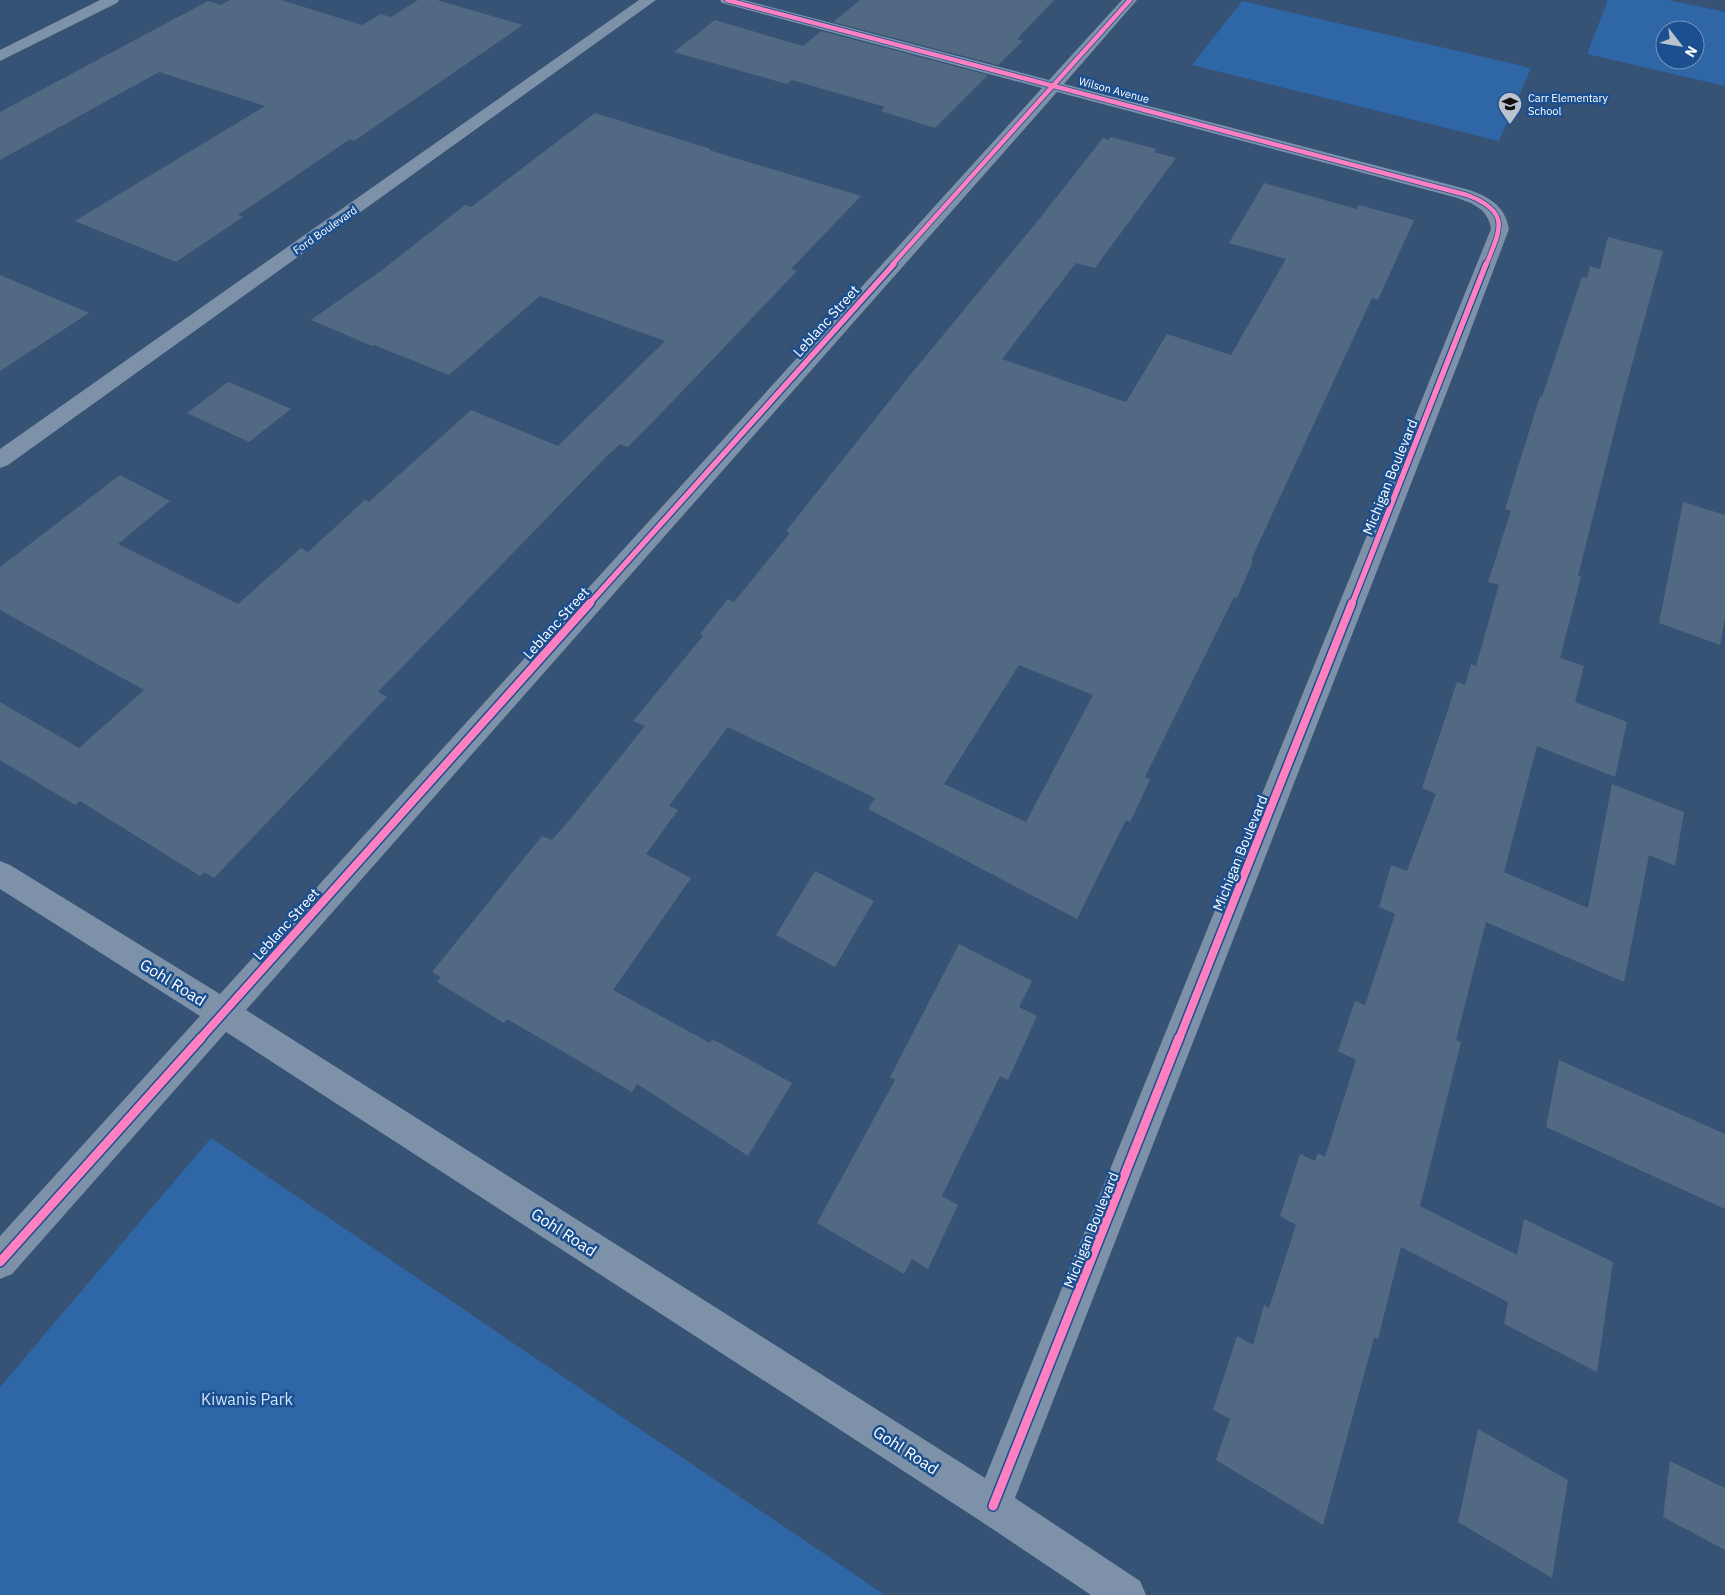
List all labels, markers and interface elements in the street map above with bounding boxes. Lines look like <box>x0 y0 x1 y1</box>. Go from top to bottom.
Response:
north arrow <box>1655 20 1705 70</box>
text: N <box>1681 43 1701 61</box>
street label: Wilson Avenue <box>1077 74 1151 106</box>
school or university icon: Carr Elementary School <box>1497 91 1523 125</box>
place label: Carr Elementary School <box>1528 91 1609 118</box>
street label: Ford Boulevard <box>290 203 360 257</box>
street label: Leblanc Street <box>789 281 863 361</box>
street label: Michigan Boulevard <box>1359 417 1421 537</box>
street label: Leblanc Street <box>519 583 593 663</box>
street label: Michigan Boulevard <box>1209 793 1271 913</box>
street label: Leblanc Street <box>249 884 323 964</box>
street label: Gohl Road <box>136 954 210 1010</box>
street label: Michigan Boulevard <box>1060 1170 1122 1290</box>
street label: Gohl Road <box>527 1203 601 1261</box>
park label: Kiwanis Park <box>201 1389 294 1409</box>
street label: Gohl Road <box>869 1421 943 1479</box>

